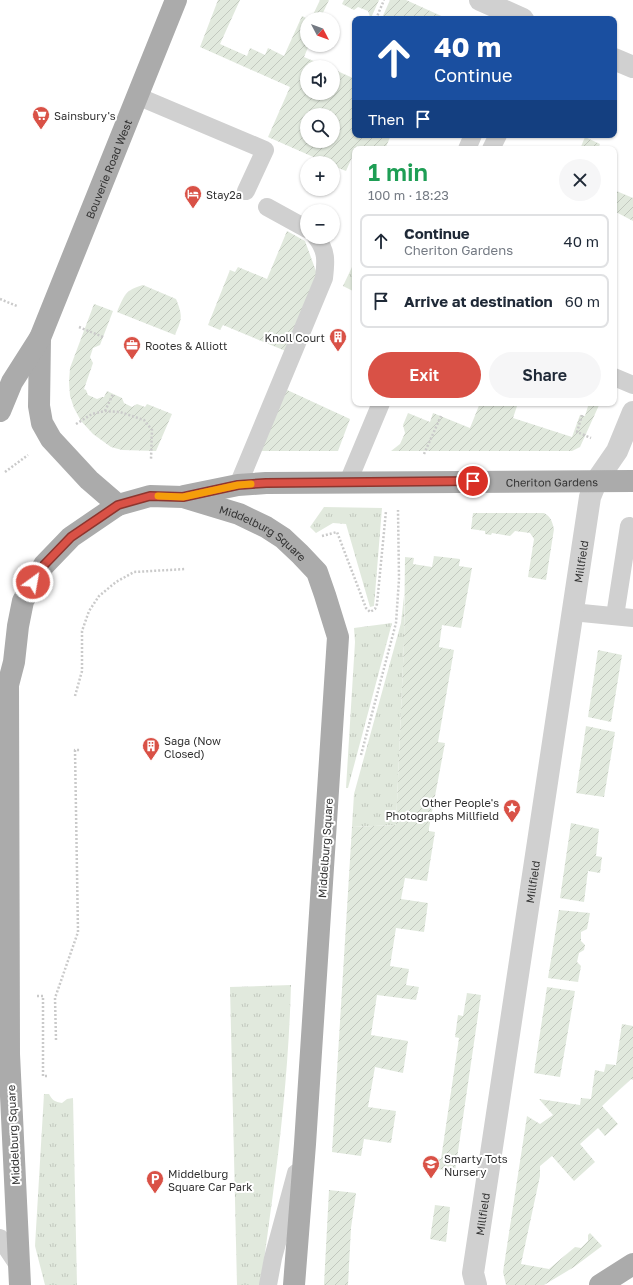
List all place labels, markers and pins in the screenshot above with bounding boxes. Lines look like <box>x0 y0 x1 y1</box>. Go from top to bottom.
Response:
supermarket icon: Sainsbury's <box>31 105 51 130</box>
place label: Sainsbury's <box>54 109 116 122</box>
hotel icon: Stay2a <box>183 184 203 209</box>
place label: Stay2a <box>206 188 242 201</box>
building icon: Knoll Court <box>328 327 348 352</box>
place label: Knoll Court <box>265 331 325 344</box>
office icon: Rootes & Alliott <box>122 335 142 360</box>
place label: Rootes & Alliott <box>145 339 227 352</box>
pin <box>456 464 490 498</box>
place label: Saga (Now Closed) <box>164 734 221 760</box>
building icon: Saga (Now Closed) <box>141 736 161 761</box>
place label: Other People's Photographs Millfield <box>385 796 499 822</box>
place icon: Other People's Photographs Millfield <box>502 798 522 823</box>
place label: Smarty Tots Nursery <box>444 1152 508 1178</box>
school or university icon: Smarty Tots Nursery <box>421 1154 441 1179</box>
place label: Middelburg Square Car Park <box>168 1167 253 1193</box>
parking icon: Middelburg Square Car Park <box>145 1169 165 1194</box>

